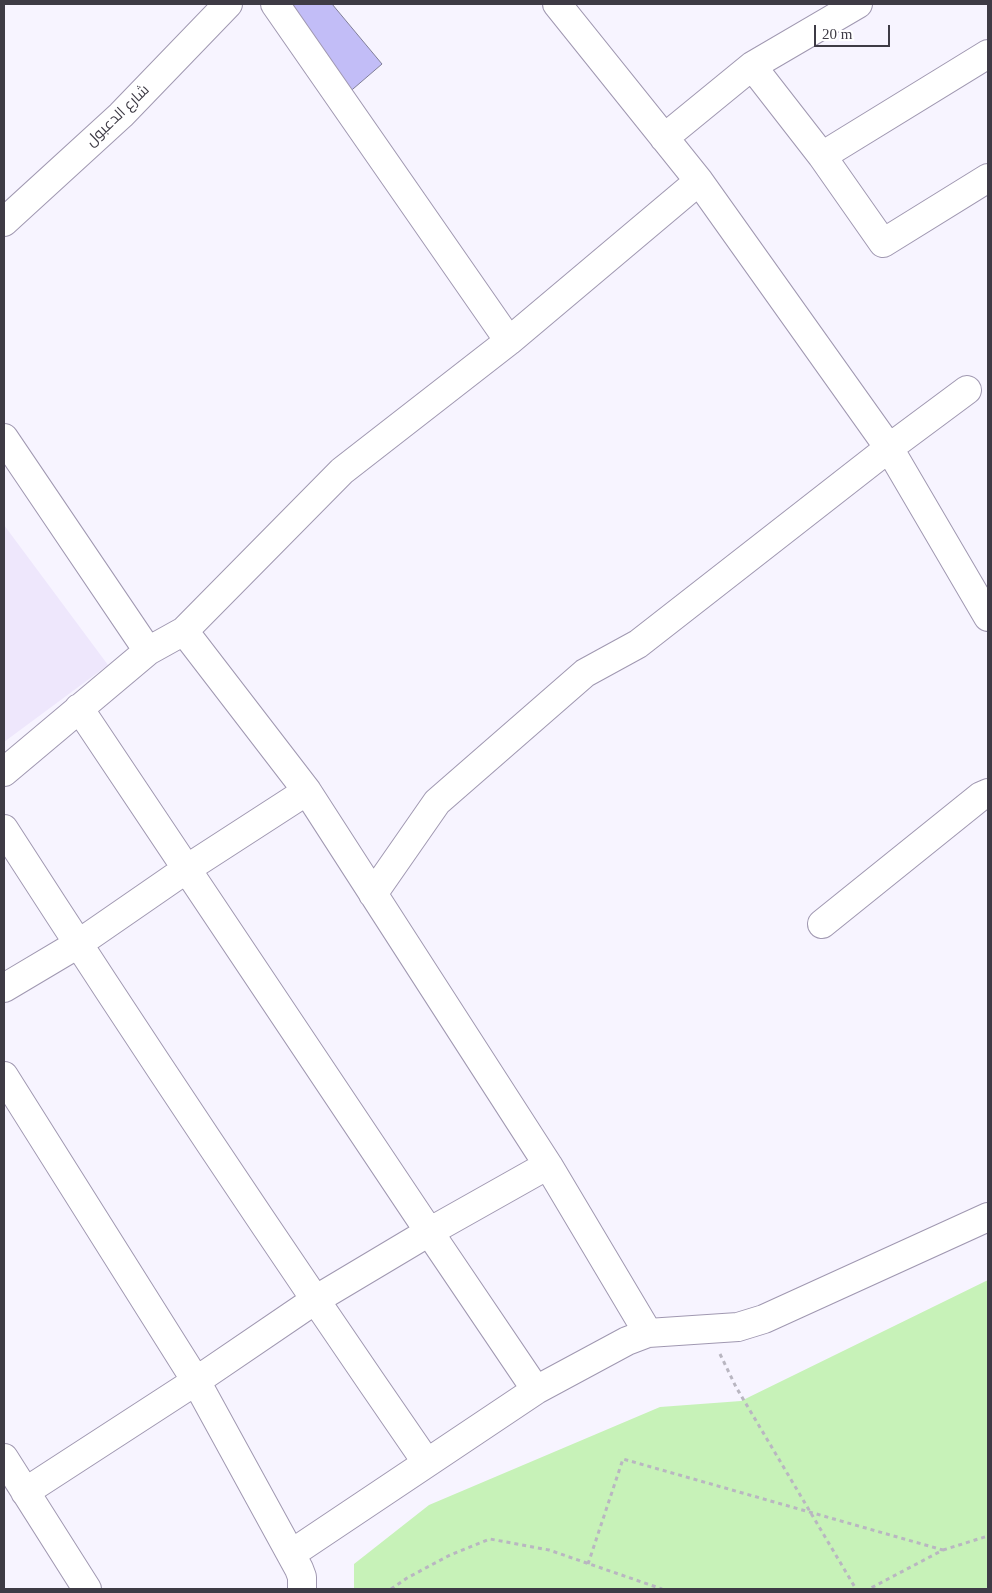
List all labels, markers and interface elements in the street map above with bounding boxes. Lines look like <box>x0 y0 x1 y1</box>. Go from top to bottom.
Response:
scale bar <box>817 15 893 47</box>
text: 20 m <box>822 26 852 42</box>
street label: شارع الدعبول <box>83 81 153 151</box>

